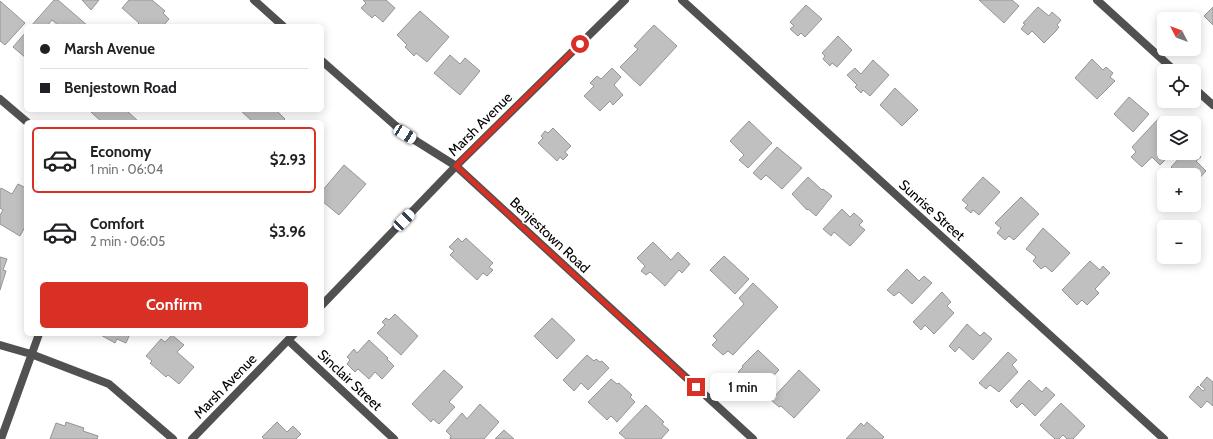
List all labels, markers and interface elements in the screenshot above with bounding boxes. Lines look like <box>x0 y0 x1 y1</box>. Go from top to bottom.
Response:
north arrow <box>1157 12 1201 56</box>
map controls <box>1157 12 1201 264</box>
route start <box>571 35 589 53</box>
text: Marsh Avenue <box>64 40 155 58</box>
button: locate <box>1157 64 1201 108</box>
text: Benjestown Road <box>64 79 177 97</box>
street label: Marsh Avenue <box>444 88 516 160</box>
button: layers <box>1157 116 1201 160</box>
car <box>392 123 418 145</box>
icon: car <box>42 142 78 178</box>
text: Economy <box>90 143 151 161</box>
text: $2.93 <box>270 151 306 169</box>
text: 1 min · 06:04 <box>90 161 163 177</box>
button: + <box>1157 168 1201 212</box>
street label: Sunrise Street <box>895 176 969 245</box>
street label: Benjestown Road <box>506 193 594 277</box>
car <box>391 207 417 233</box>
icon: car <box>42 214 78 250</box>
text: Comfort <box>90 215 144 233</box>
button: − <box>1157 220 1201 264</box>
text: $3.96 <box>269 223 306 241</box>
text: 2 min · 06:05 <box>90 233 165 249</box>
button: Confirm <box>40 282 308 328</box>
street label: Sinclair Street <box>314 346 386 415</box>
street label: Marsh Avenue <box>190 350 260 422</box>
callout: 1 min <box>710 373 776 401</box>
route end <box>687 378 705 396</box>
text: 1 min <box>728 379 758 395</box>

